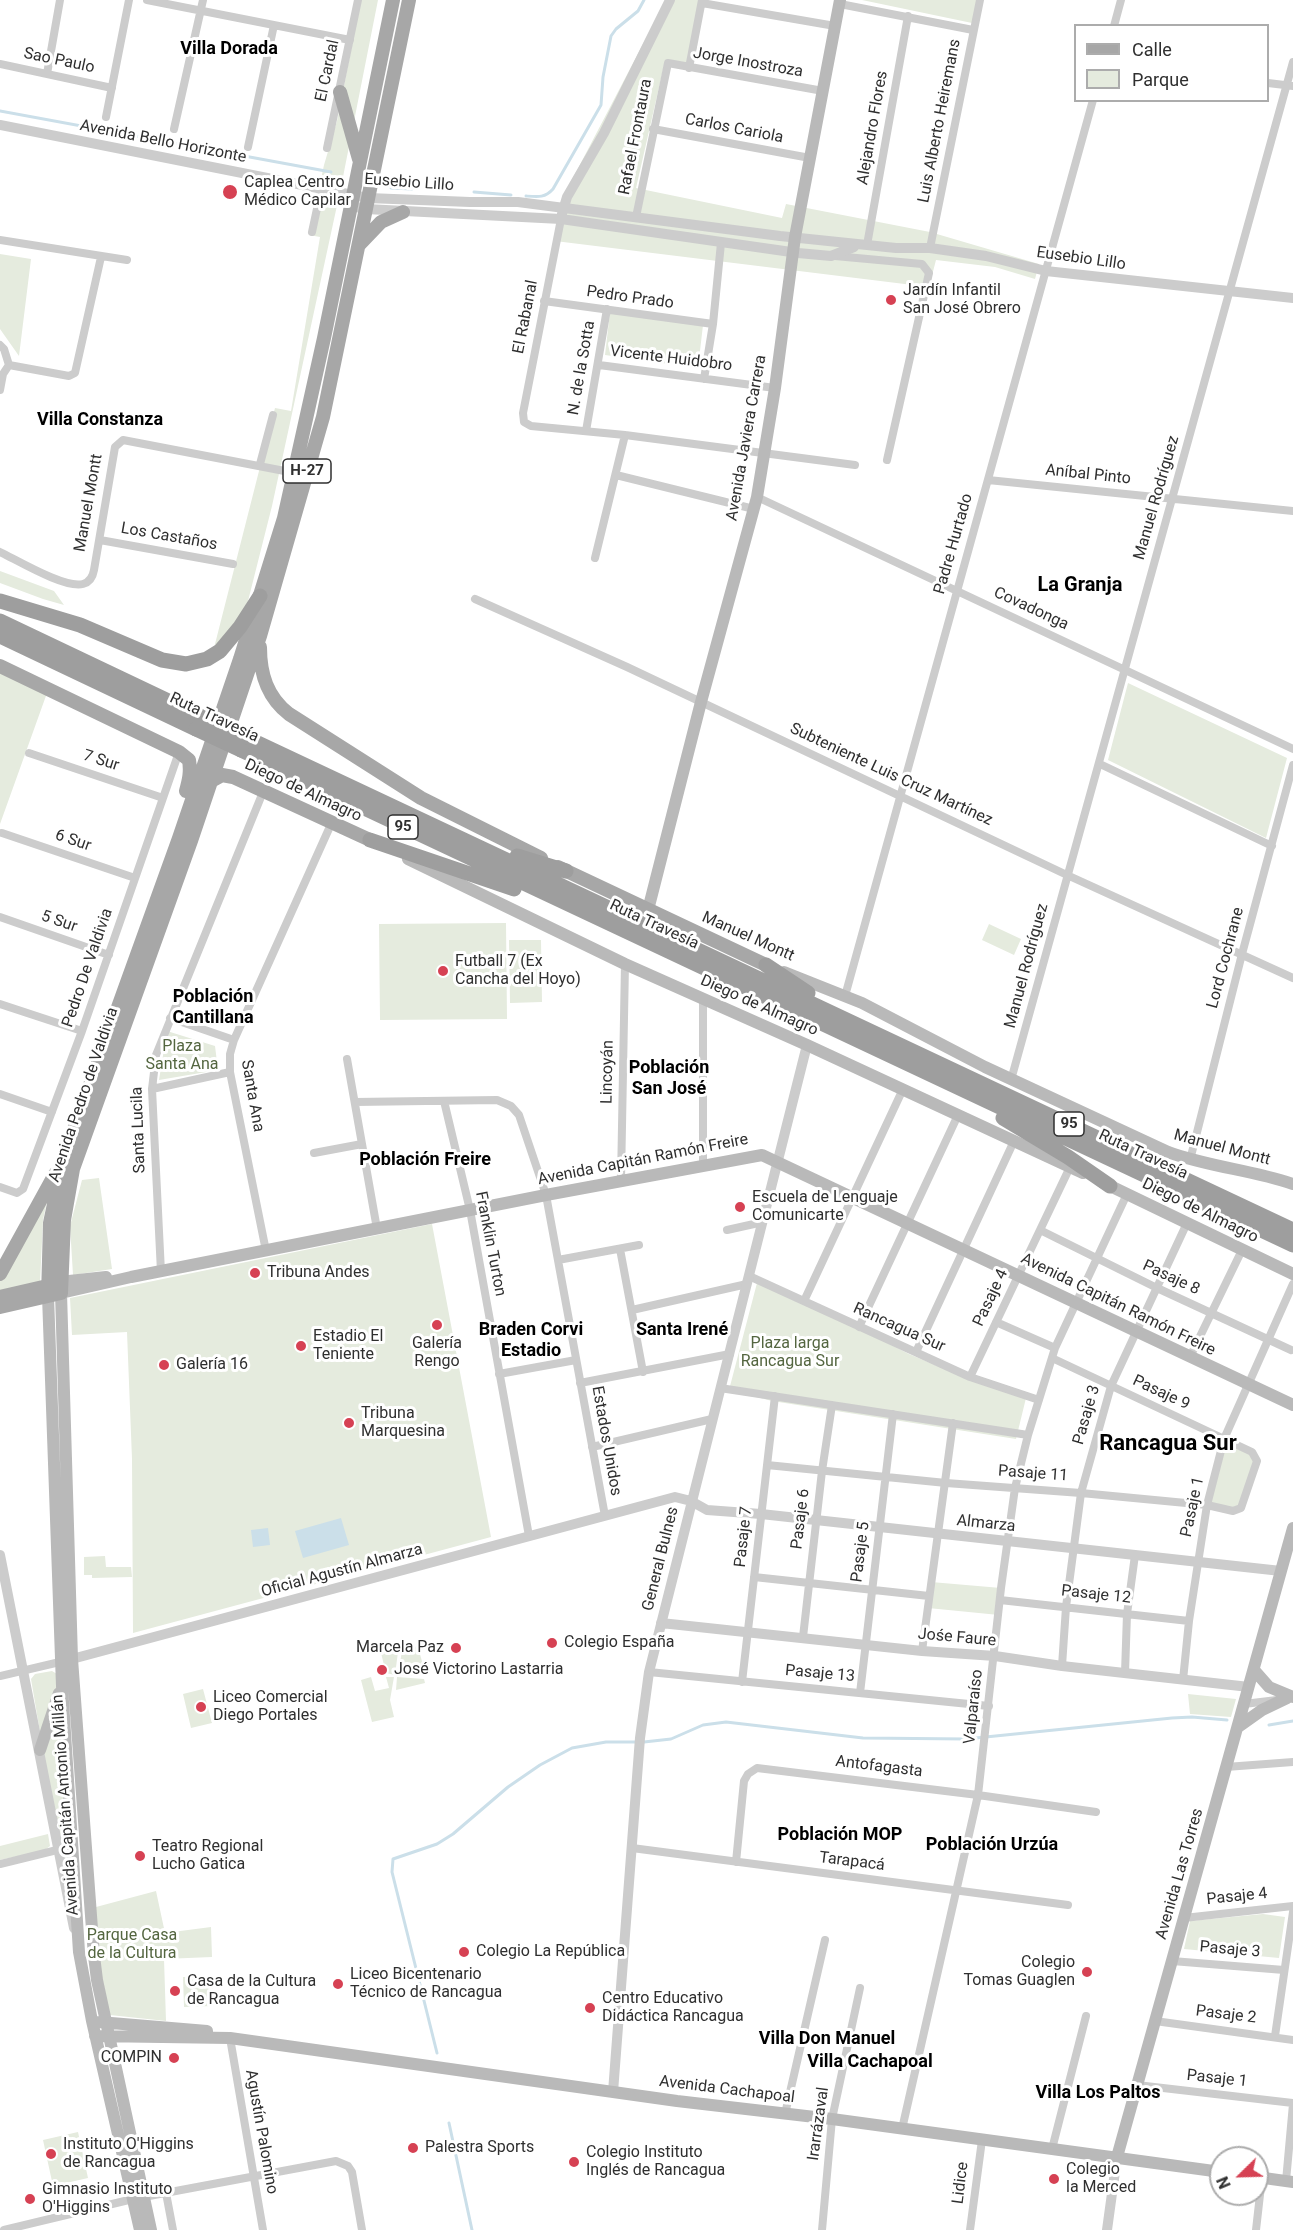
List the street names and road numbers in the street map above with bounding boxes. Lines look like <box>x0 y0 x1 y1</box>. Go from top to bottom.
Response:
street label: El Cardal <box>312 38 344 104</box>
street label: Luis Alberto Heiremans <box>915 38 965 204</box>
street label: Sao Paulo <box>22 44 96 78</box>
street label: Jorge Inostroza <box>691 44 805 82</box>
street label: Alejandro Flores <box>854 69 892 187</box>
street label: Rafael Frontaura <box>615 77 657 197</box>
street label: Carlos Cariola <box>683 110 785 148</box>
street label: Avenida Bello Horizonte <box>78 116 248 168</box>
street label: Eusebio Lillo <box>363 170 455 196</box>
street label: Eusebio Lillo <box>1035 243 1127 275</box>
street label: El Rabanal <box>509 279 543 355</box>
street label: Pedro Prado <box>585 282 675 314</box>
street label: N. de la Sotta <box>564 319 600 417</box>
street label: Vicente Huidobro <box>609 342 733 376</box>
street label: Avenida Javiera Carrera <box>723 354 771 522</box>
street label: Manuel Rodríguez <box>1130 434 1184 562</box>
street label: Manuel Montt <box>71 453 107 553</box>
road number: H-27 <box>283 459 331 483</box>
street label: Aníbal Pinto <box>1044 461 1132 489</box>
street label: Padre Hurtado <box>930 492 978 596</box>
street label: Los Castaños <box>119 519 219 555</box>
street label: Covadonga <box>990 583 1072 635</box>
street label: Ruta Travesía <box>166 689 262 747</box>
street label: Subteniente Luis Cruz Martínez <box>787 720 995 830</box>
street label: 7 Sur <box>81 746 121 776</box>
street label: Diego de Almagro <box>241 755 365 827</box>
road number: 95 <box>388 815 418 839</box>
street label: 6 Sur <box>53 826 93 856</box>
street label: Ruta Travesía <box>606 896 702 954</box>
street label: Manuel Rodríguez <box>1001 902 1053 1030</box>
street label: Lord Cochrane <box>1203 905 1249 1011</box>
street label: Pedro De Valdivia <box>59 906 117 1030</box>
street label: 5 Sur <box>39 907 79 937</box>
street label: Manuel Montt <box>699 908 797 966</box>
street label: Diego de Almagro <box>697 971 821 1041</box>
street label: Avenida Pedro de Valdivia <box>45 1005 123 1185</box>
street label: Lincoyán <box>598 1040 618 1104</box>
street label: Santa Ana <box>236 1058 268 1134</box>
street label: Santa Lucila <box>128 1086 150 1174</box>
road number: 95 <box>1054 1112 1084 1136</box>
street label: Ruta Travesía <box>1095 1126 1191 1184</box>
street label: Manuel Montt <box>1172 1126 1272 1170</box>
street label: Avenida Capitán Ramón Freire <box>536 1130 750 1190</box>
street label: Diego de Almagro <box>1139 1175 1261 1247</box>
street label: Franklin Turton <box>470 1190 510 1298</box>
street label: Avenida Capitán Ramón Freire <box>1018 1249 1218 1361</box>
street label: Pasaje 8 <box>1139 1256 1203 1300</box>
street label: Pasaje 4 <box>969 1266 1013 1330</box>
street label: Rancagua Sur <box>850 1299 948 1357</box>
street label: Pasaje 9 <box>1129 1371 1193 1415</box>
street label: Pasaje 3 <box>1069 1383 1105 1447</box>
street label: Estados Unidos <box>587 1385 625 1497</box>
street label: Pasaje 11 <box>997 1462 1069 1486</box>
street label: Pasaje 1 <box>1177 1475 1209 1539</box>
street label: Pasaje 6 <box>788 1488 814 1550</box>
street label: General Bulnes <box>639 1505 683 1613</box>
street label: Pasaje 7 <box>731 1506 757 1568</box>
street label: Almarza <box>956 1511 1016 1537</box>
street label: Pasaje 5 <box>848 1521 874 1583</box>
street label: Oficial Agustín Almarza <box>259 1540 425 1602</box>
street label: Pasaje 12 <box>1060 1582 1132 1608</box>
street label: Jośe Faure <box>917 1625 997 1651</box>
street label: Pasaje 13 <box>784 1661 856 1687</box>
street label: Valparaíso <box>961 1669 987 1745</box>
street label: Avenida Capitán Antonio Millán <box>49 1694 83 1916</box>
street label: Antofagasta <box>834 1752 924 1782</box>
street label: Avenida Las Torres <box>1152 1806 1208 1942</box>
street label: Tarapacá <box>818 1848 886 1876</box>
street label: Pasaje 4 <box>1206 1884 1268 1910</box>
street label: Pasaje 3 <box>1199 1938 1261 1962</box>
street label: Pasaje 2 <box>1195 2002 1257 2028</box>
street label: Pasaje 1 <box>1186 2066 1248 2092</box>
street label: Agustín Palomino <box>241 2068 281 2196</box>
street label: Avenida Cachapoal <box>658 2072 796 2108</box>
street label: Irarrázaval <box>804 2086 834 2162</box>
street label: Lidice <box>949 2161 973 2205</box>

